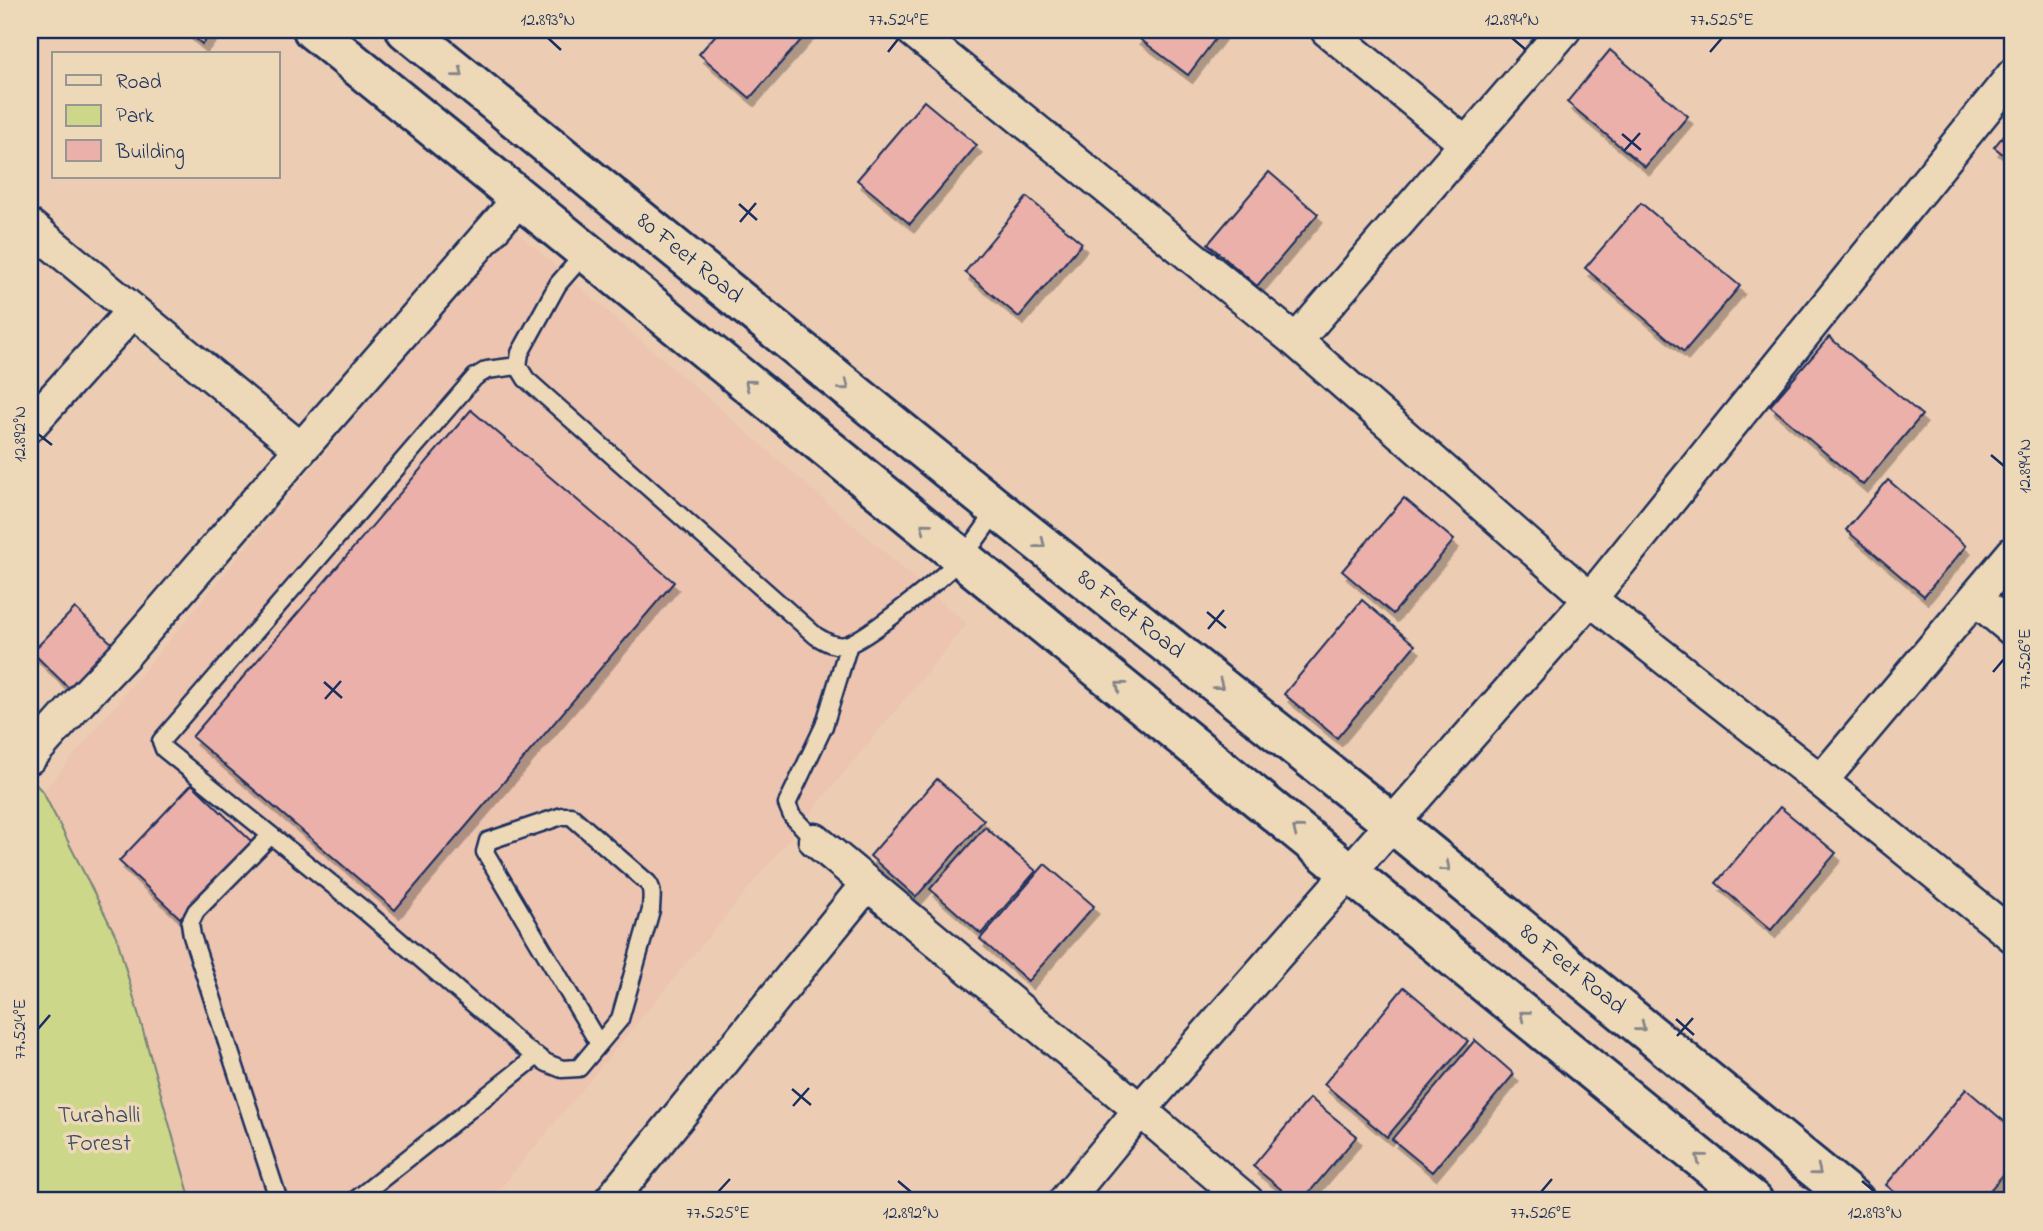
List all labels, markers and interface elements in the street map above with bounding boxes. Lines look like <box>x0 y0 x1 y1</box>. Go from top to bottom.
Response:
text: 12.893°N <box>521 8 575 34</box>
text: 77.524°E <box>869 8 930 34</box>
text: 12.894°N <box>1485 8 1539 34</box>
text: 77.525°E <box>1690 8 1754 34</box>
legend <box>52 52 280 178</box>
one-way arrow <box>451 64 463 77</box>
text: Road <box>116 68 162 98</box>
text: Park <box>116 102 155 132</box>
text: Building <box>115 138 185 170</box>
street label: 80 Feet Road <box>628 205 750 313</box>
one-way arrow <box>837 377 849 390</box>
one-way arrow <box>744 379 756 392</box>
text: 12.892°N <box>8 406 34 462</box>
text: 12.894°N <box>2013 439 2039 493</box>
one-way arrow <box>921 523 934 535</box>
one-way arrow <box>1032 536 1045 548</box>
street label: 80 Feet Road <box>1069 562 1192 669</box>
text: 77.526°E <box>2013 628 2039 690</box>
one-way arrow <box>1211 677 1224 690</box>
one-way arrow <box>1116 682 1128 695</box>
one-way arrow <box>1292 826 1304 839</box>
one-way arrow <box>1438 859 1451 871</box>
street label: 80 Feet Road <box>1511 916 1633 1024</box>
text: 77.524°E <box>8 998 34 1059</box>
one-way arrow <box>1519 1011 1532 1023</box>
one-way arrow <box>1634 1018 1646 1031</box>
park label: Turahalli Forest <box>57 1099 141 1162</box>
one-way arrow <box>1696 1154 1708 1167</box>
one-way arrow <box>1810 1162 1822 1175</box>
text: 77.525°E <box>686 1201 750 1227</box>
text: 12.892°N <box>883 1201 939 1227</box>
text: 77.526°E <box>1510 1201 1572 1227</box>
text: 12.893°N <box>1848 1201 1902 1227</box>

